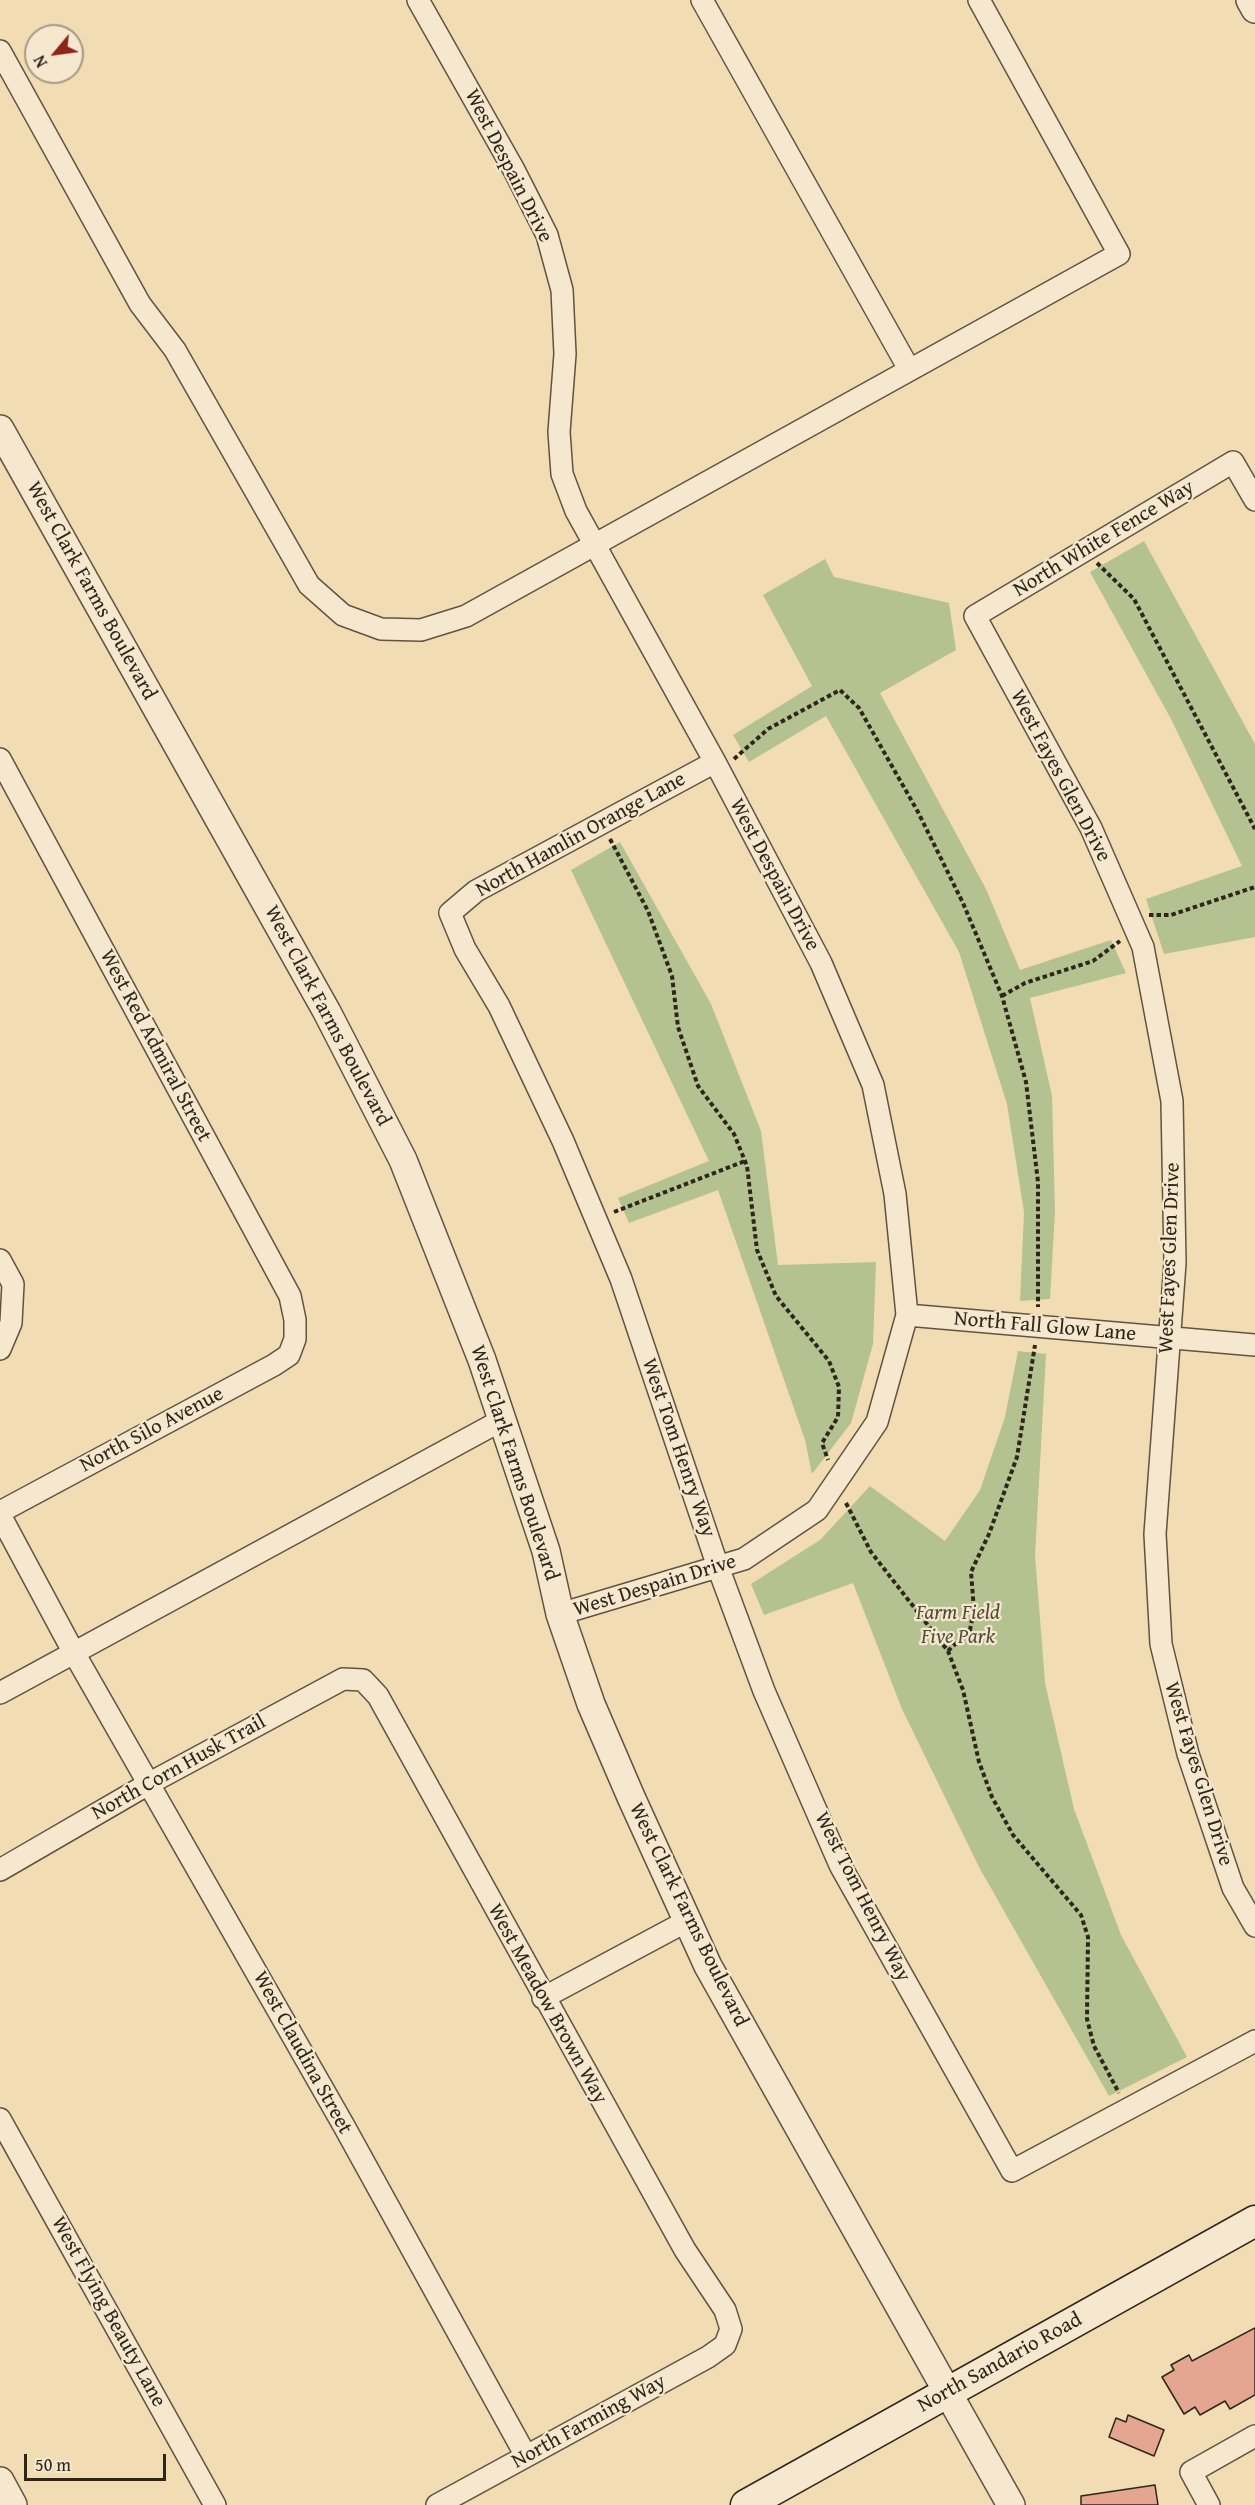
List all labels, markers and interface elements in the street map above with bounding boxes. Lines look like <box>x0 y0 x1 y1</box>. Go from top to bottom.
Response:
north arrow <box>24 24 84 84</box>
text: N <box>27 51 53 72</box>
street label: West Despain Drive <box>458 85 558 247</box>
street label: North White Fence Way <box>1009 475 1199 603</box>
street label: West Clark Farms Boulevard <box>20 477 162 705</box>
street label: West Fayes Glen Drive <box>1004 686 1116 866</box>
street label: North Hamlin Orange Lane <box>472 767 690 903</box>
street label: West Despain Drive <box>723 795 825 955</box>
street label: West Clark Farms Boulevard <box>258 902 396 1130</box>
street label: West Red Admiral Street <box>94 946 216 1146</box>
street label: West Fayes Glen Drive <box>1154 1162 1186 1354</box>
street label: North Fall Glow Lane <box>953 1306 1137 1348</box>
street label: West Clark Farms Boulevard <box>464 1342 564 1584</box>
street label: West Tom Henry Way <box>636 1355 720 1541</box>
street label: North Silo Avenue <box>76 1382 228 1478</box>
street label: West Despain Drive <box>571 1549 739 1623</box>
park label: Farm Field Five Park <box>916 1601 1000 1651</box>
street label: West Fayes Glen Drive <box>1158 1679 1238 1869</box>
street label: North Corn Husk Trail <box>88 1710 270 1826</box>
street label: West Clark Farms Boulevard <box>623 1799 753 2031</box>
street label: West Tom Henry Way <box>808 1808 916 1986</box>
street label: West Meadow Brown Way <box>481 1900 613 2108</box>
street label: West Claudina Street <box>247 1967 357 2139</box>
street label: West Flying Beauty Lane <box>45 2212 171 2412</box>
street label: North Sandario Road <box>913 2307 1087 2419</box>
street label: North Farming Way <box>508 2369 670 2475</box>
scale bar <box>27 2442 170 2480</box>
text: 50 m <box>35 2451 71 2478</box>

